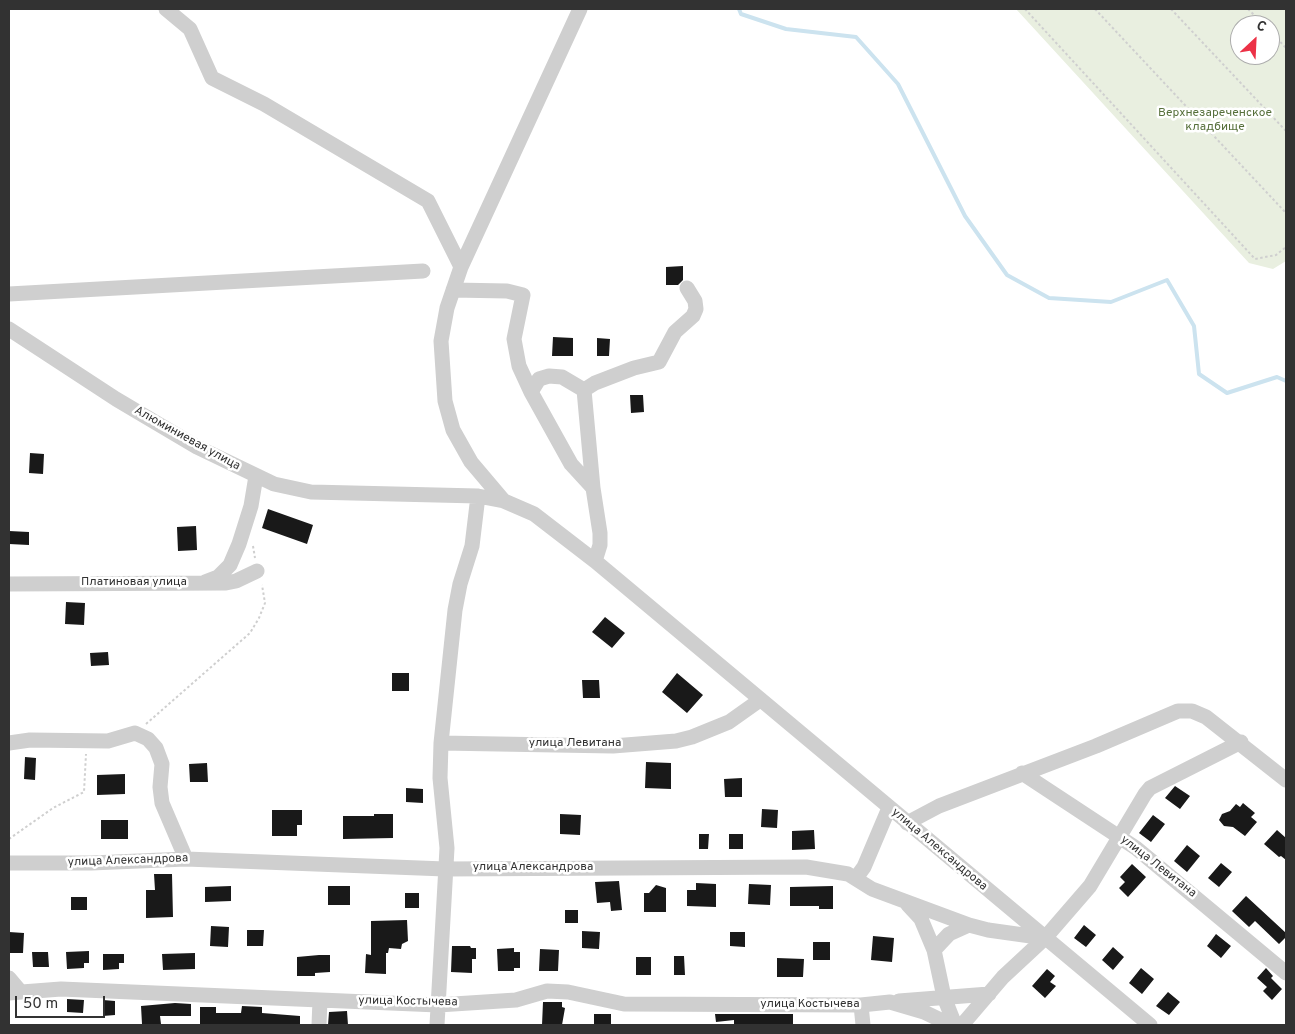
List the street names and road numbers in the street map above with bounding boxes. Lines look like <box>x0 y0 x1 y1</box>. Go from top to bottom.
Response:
street label: Алюминиевая улица <box>132 404 242 474</box>
street label: Платиновая улица <box>81 576 187 590</box>
street label: улица Левитана <box>529 737 621 751</box>
street label: улица Александрова <box>888 806 990 894</box>
street label: улица Левитана <box>1117 833 1199 901</box>
street label: улица Александрова <box>67 852 189 870</box>
street label: улица Александрова <box>473 861 593 875</box>
street label: улица Костычева <box>358 994 458 1010</box>
street label: улица Костычева <box>760 998 860 1012</box>

